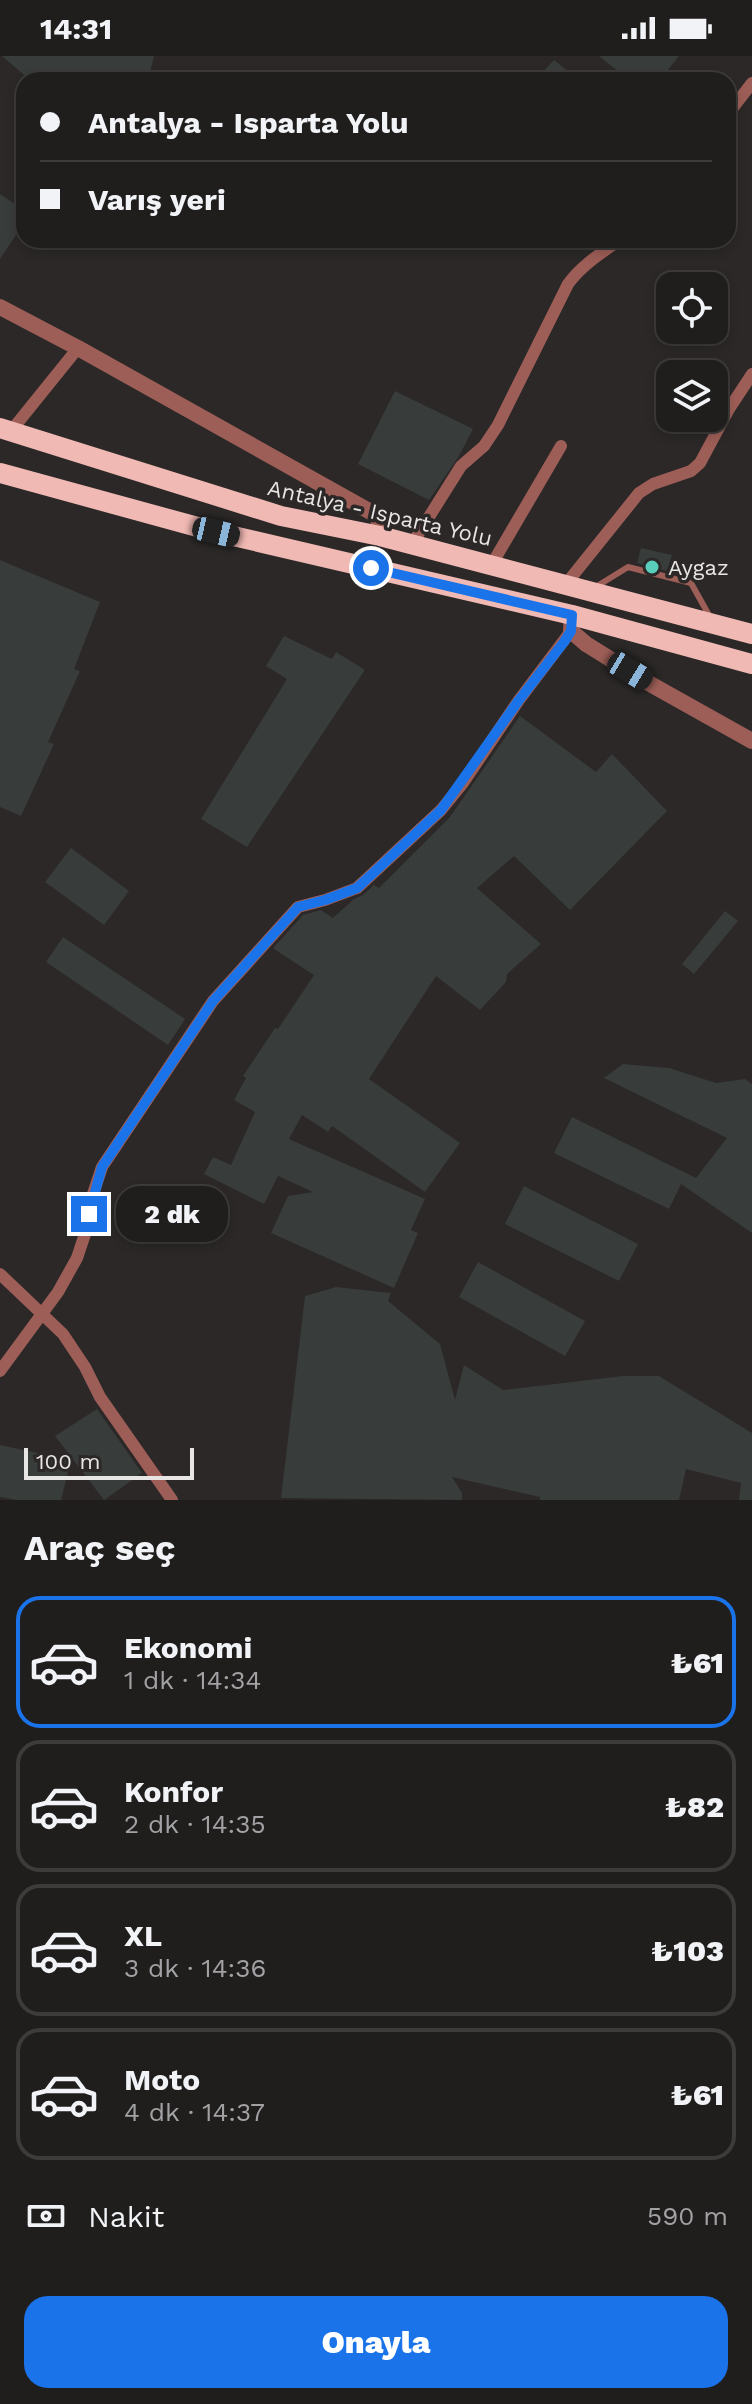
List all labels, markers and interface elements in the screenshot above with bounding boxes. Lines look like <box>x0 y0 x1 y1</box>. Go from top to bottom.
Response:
text: 14:31 <box>40 11 112 46</box>
text: Antalya - Isparta Yolu <box>88 105 409 140</box>
text: Varış yeri <box>88 182 226 217</box>
map controls <box>656 272 728 432</box>
button: locate <box>656 272 728 344</box>
button: layers <box>656 360 728 432</box>
street label: Antalya - Isparta Yolu <box>265 475 495 551</box>
car <box>190 515 242 549</box>
route start <box>353 550 389 586</box>
place label: Aygaz <box>668 555 729 580</box>
marker: Aygaz <box>643 558 661 576</box>
car <box>603 648 657 694</box>
callout: 2 dk <box>117 1186 229 1242</box>
route end <box>71 1196 107 1232</box>
text: 2 dk <box>144 1199 200 1229</box>
scale bar <box>24 1444 194 1480</box>
text: 100 m <box>36 1449 100 1474</box>
text: Araç seç <box>24 1527 175 1569</box>
icon: car <box>28 1626 100 1698</box>
text: Ekonomi <box>124 1630 252 1665</box>
text: ₺61 <box>671 1645 724 1680</box>
text: 1 dk · 14:34 <box>124 1665 261 1695</box>
icon: car <box>28 1770 100 1842</box>
text: Konfor <box>124 1774 223 1809</box>
text: ₺82 <box>665 1789 724 1824</box>
text: 2 dk · 14:35 <box>124 1809 266 1839</box>
icon: car <box>28 1914 100 1986</box>
text: XL <box>124 1918 162 1953</box>
text: ₺103 <box>651 1933 724 1968</box>
text: 3 dk · 14:36 <box>124 1953 266 1983</box>
icon: car <box>28 2058 100 2130</box>
text: Moto <box>124 2062 200 2097</box>
text: ₺61 <box>671 2077 724 2112</box>
text: 4 dk · 14:37 <box>124 2097 265 2127</box>
icon: cash <box>24 2194 68 2238</box>
text: Nakit <box>88 2199 164 2234</box>
text: 590 m <box>647 2201 728 2231</box>
button: Onayla <box>24 2296 728 2388</box>

